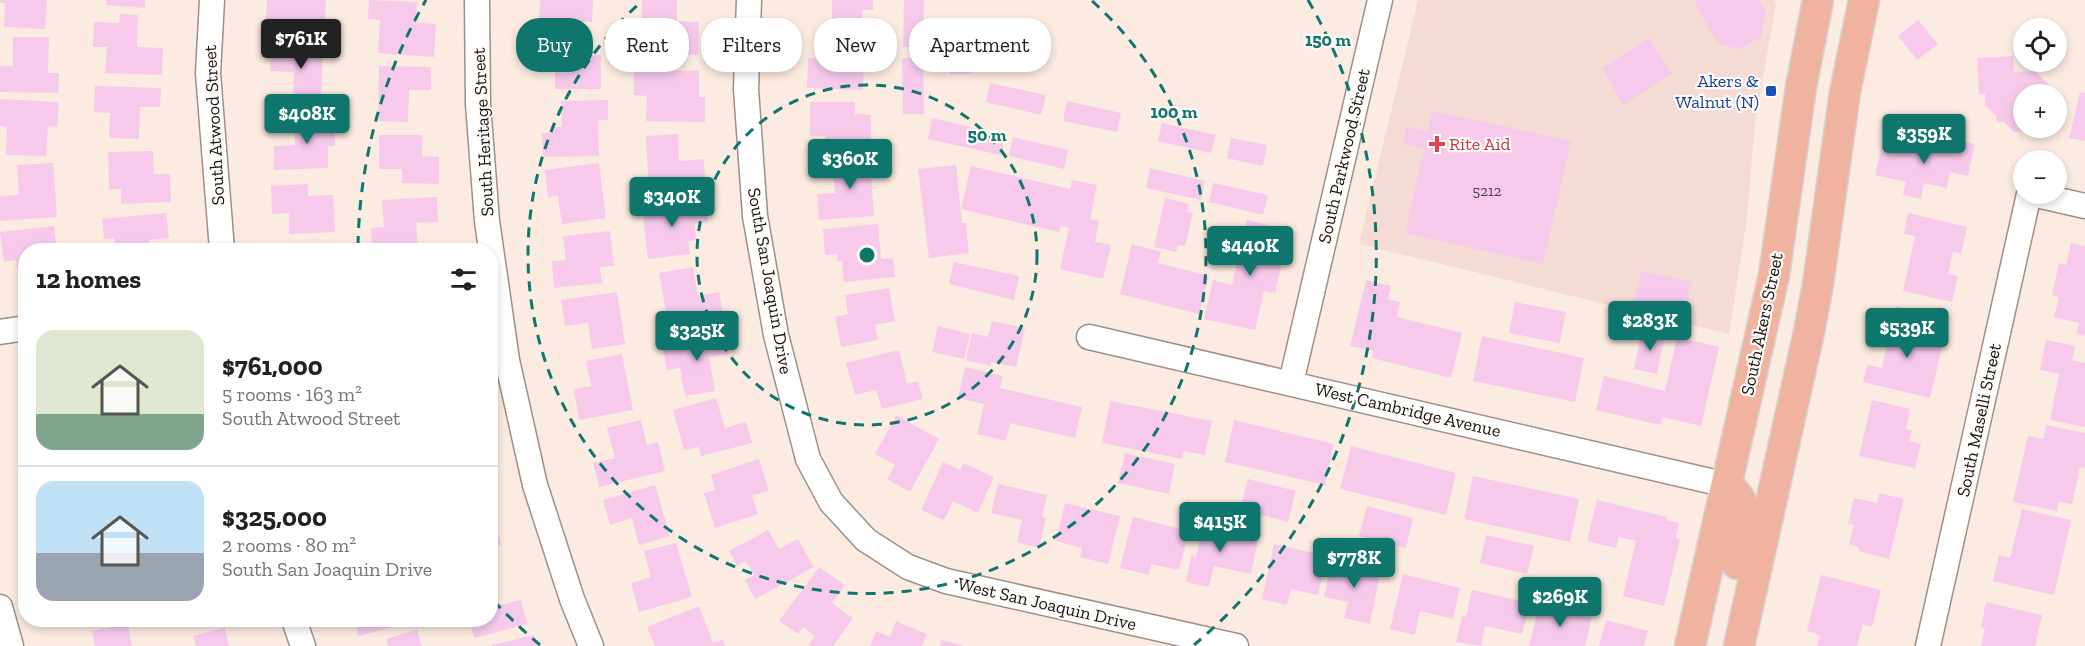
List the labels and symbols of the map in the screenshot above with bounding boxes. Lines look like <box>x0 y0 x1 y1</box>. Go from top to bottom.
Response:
pin: $761K <box>259 19 343 70</box>
text: 150 m <box>1305 29 1351 51</box>
street label: South Atwood Street <box>199 44 229 206</box>
street label: South Heritage Street <box>468 47 498 217</box>
street label: South Parkwood Street <box>1313 66 1375 246</box>
place label: Akers & Walnut (N) <box>1675 70 1759 113</box>
marker: Akers & Walnut (N) <box>1764 84 1778 98</box>
pin: $408K <box>265 94 349 145</box>
text: 100 m <box>1150 101 1198 123</box>
pin: $359K <box>1882 114 1966 165</box>
text: 50 m <box>968 124 1007 146</box>
place label: Rite Aid <box>1449 133 1511 155</box>
marker: Rite Aid <box>1430 137 1444 151</box>
pin: $360K <box>808 139 892 190</box>
pin: $340K <box>630 177 714 228</box>
house number: 5212 <box>1473 182 1502 200</box>
street label: South San Joaquin Drive <box>743 186 797 376</box>
pin: $440K <box>1208 226 1292 277</box>
centre of rings <box>857 245 877 265</box>
street label: South Akers Street <box>1736 250 1788 397</box>
pin: $283K <box>1608 301 1692 352</box>
pin: $539K <box>1865 308 1949 359</box>
pin: $325K <box>655 311 739 362</box>
street label: South Maselli Street <box>1952 341 2006 499</box>
street label: West Cambridge Avenue <box>1313 378 1503 442</box>
pin: $415K <box>1178 502 1262 553</box>
pin: $778K <box>1312 538 1396 589</box>
street label: West San Joaquin Drive <box>956 573 1138 635</box>
pin: $269K <box>1518 577 1602 628</box>

